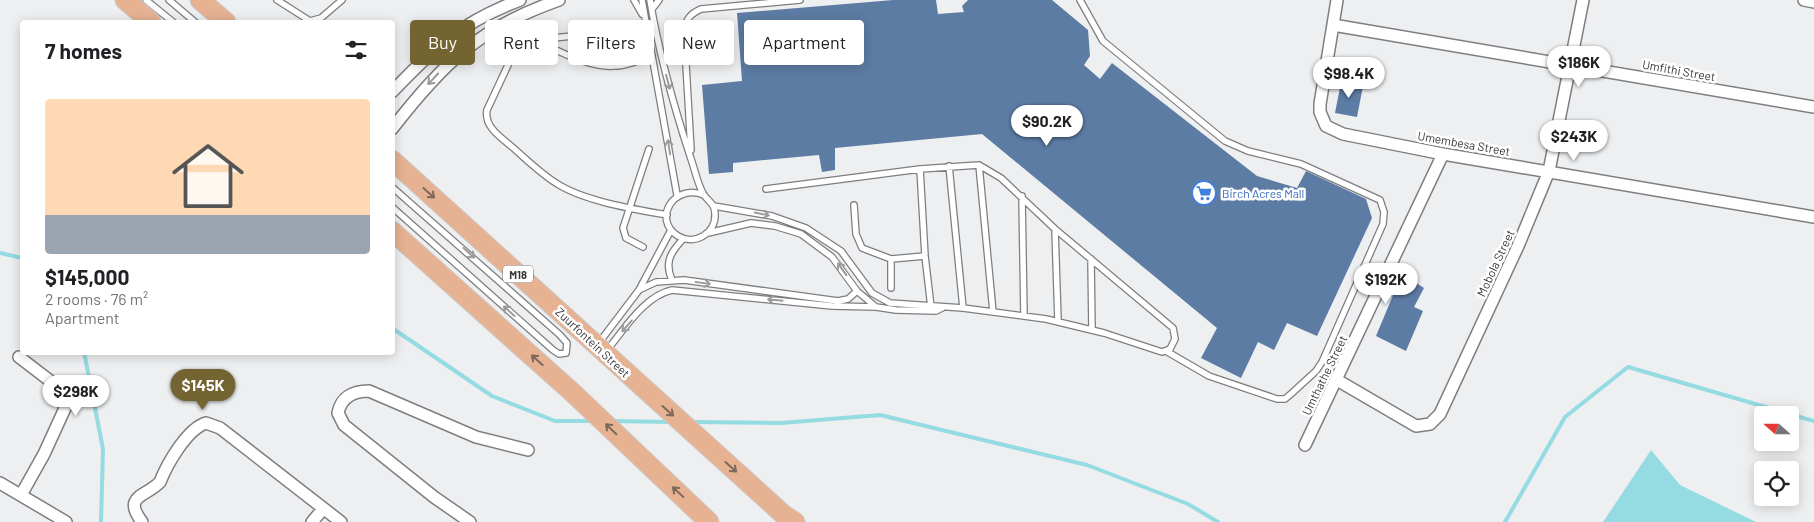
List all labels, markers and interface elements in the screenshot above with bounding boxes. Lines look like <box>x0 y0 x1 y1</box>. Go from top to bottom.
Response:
chip: Buy <box>410 20 475 65</box>
chip: Rent <box>485 20 558 65</box>
chip: Filters <box>568 20 654 65</box>
chip: New <box>664 20 734 65</box>
chip: Apartment <box>744 20 864 65</box>
icon: filters <box>342 36 370 64</box>
text: 7 homes <box>45 38 122 63</box>
pin: $186K <box>1544 46 1614 88</box>
text: $186K <box>1558 52 1600 71</box>
pin: $98.4K <box>1308 56 1390 99</box>
street label: Umfithi Street <box>1641 57 1717 83</box>
text: $98.4K <box>1324 63 1374 82</box>
one-way arrow <box>427 72 439 85</box>
one-way arrow <box>663 73 673 89</box>
pin: $90.2K <box>1006 104 1088 147</box>
text: $90.2K <box>1022 111 1072 130</box>
pin: $243K <box>1539 120 1609 162</box>
text: $243K <box>1551 126 1597 145</box>
street label: Umembesa Street <box>1417 128 1511 158</box>
icon: home <box>163 131 253 221</box>
one-way arrow <box>664 140 674 156</box>
supermarket icon: Birch Acres Mall <box>1191 180 1217 206</box>
place label: Birch Acres Mall <box>1222 186 1304 200</box>
one-way arrow <box>422 187 435 199</box>
one-way arrow <box>753 210 769 219</box>
street label: Mobola Street <box>1473 227 1517 299</box>
one-way arrow <box>463 248 476 259</box>
one-way arrow <box>837 262 847 276</box>
pin: $192K <box>1351 262 1421 305</box>
text: $145,000 <box>45 264 129 289</box>
road number: M18 <box>503 266 533 282</box>
text: $192K <box>1365 269 1407 288</box>
one-way arrow <box>694 278 710 288</box>
text: 2 rooms · 76 m² <box>45 289 148 308</box>
one-way arrow <box>767 295 783 305</box>
street label: Zuurfontein Street <box>553 304 633 380</box>
one-way arrow <box>503 305 516 317</box>
text: Apartment <box>45 308 120 327</box>
one-way arrow <box>621 319 633 332</box>
street label: Umthathe Street <box>1299 333 1349 417</box>
one-way arrow <box>530 354 543 366</box>
pin: $145K <box>168 368 238 411</box>
pin: $298K <box>41 374 111 417</box>
text: $145K <box>181 375 225 394</box>
text: $298K <box>53 381 99 400</box>
one-way arrow <box>661 405 674 417</box>
north arrow <box>1754 406 1799 451</box>
map controls <box>1754 406 1799 506</box>
one-way arrow <box>605 423 617 435</box>
one-way arrow <box>724 461 737 473</box>
button: locate <box>1754 461 1799 506</box>
one-way arrow <box>671 486 684 498</box>

